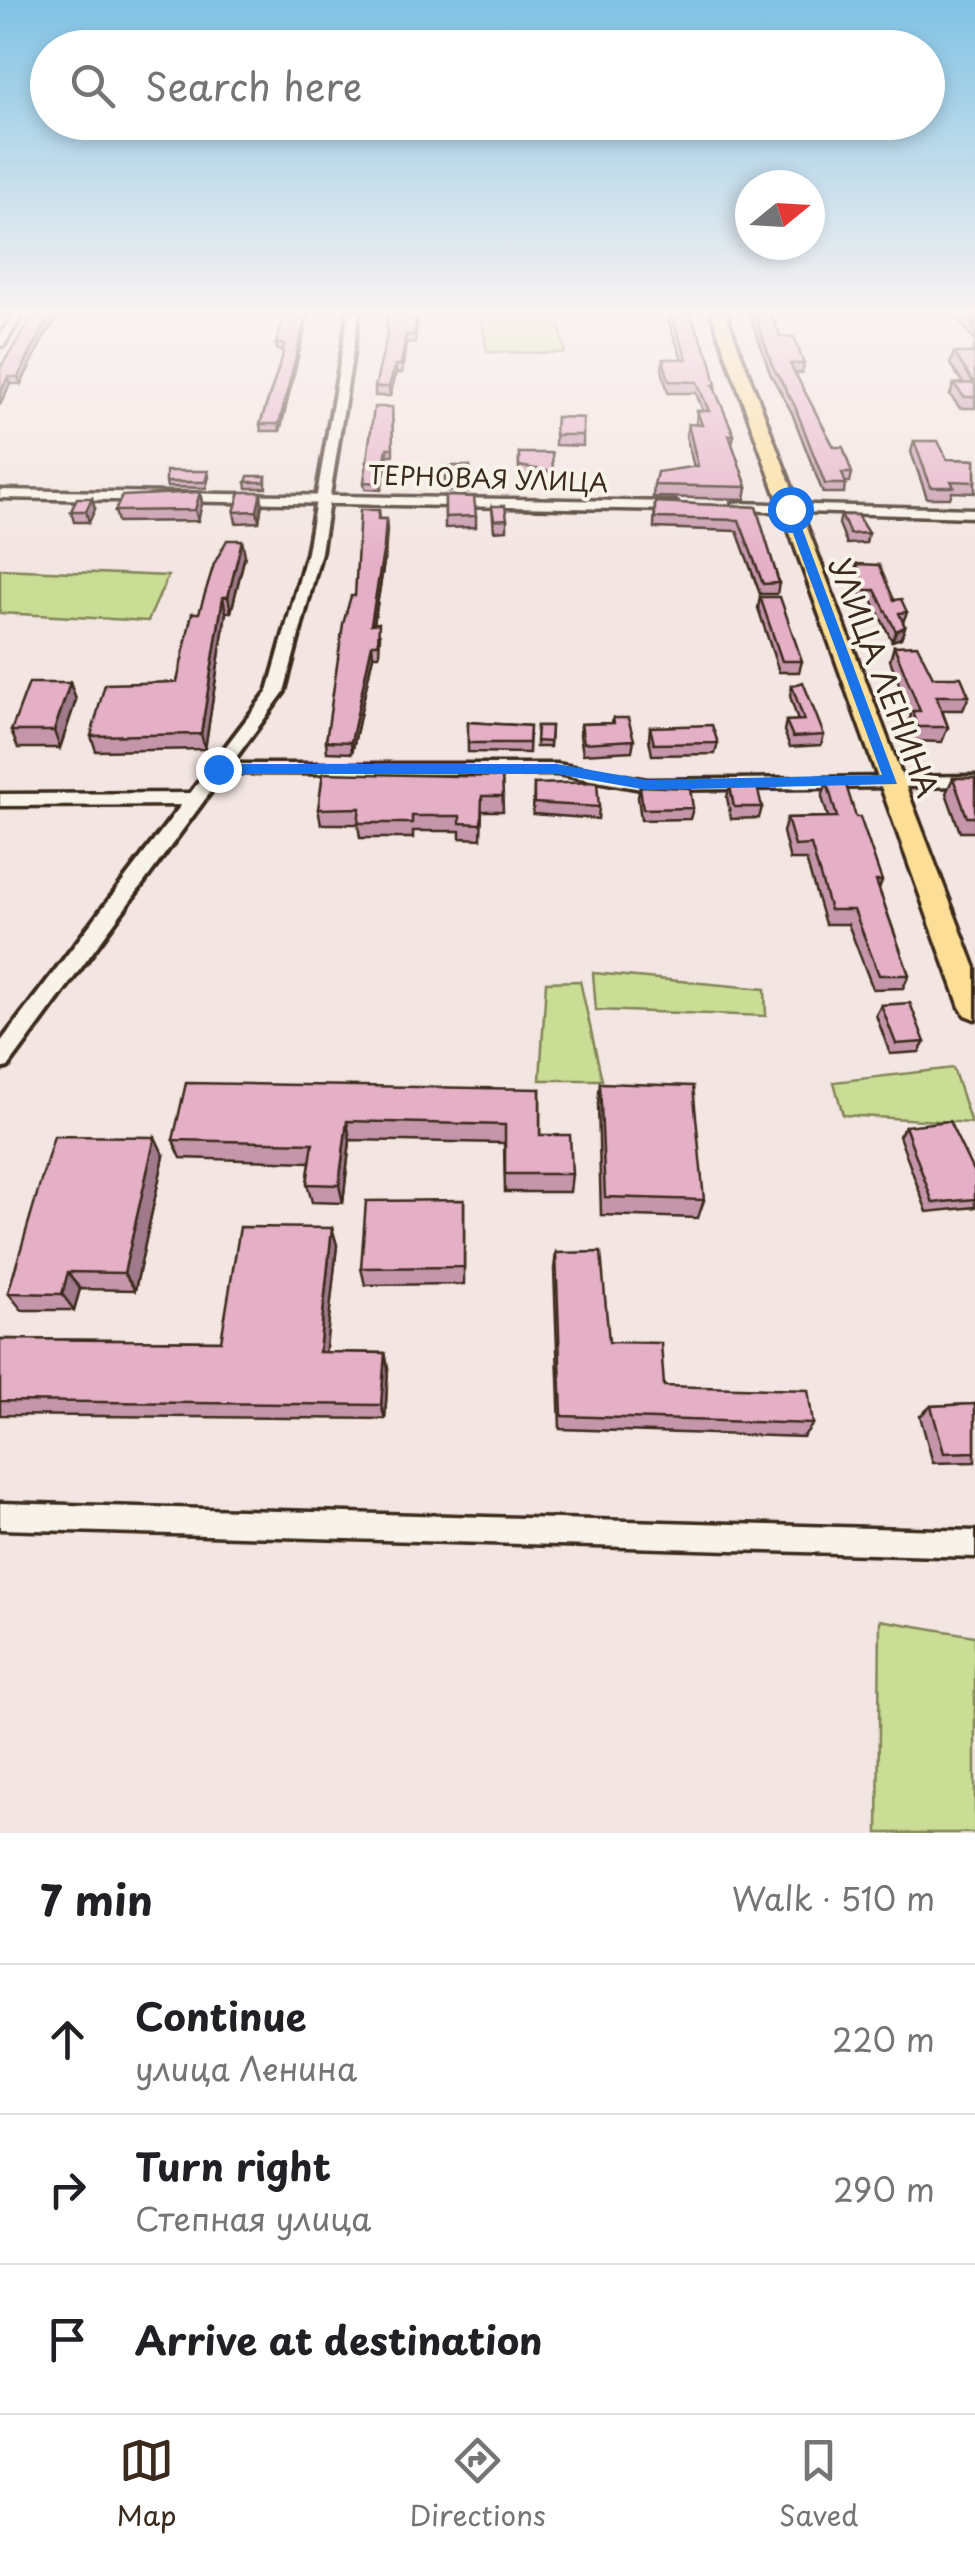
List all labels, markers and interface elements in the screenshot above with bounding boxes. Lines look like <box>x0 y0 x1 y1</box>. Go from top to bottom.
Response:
search box <box>30 30 945 140</box>
text: Search here <box>145 57 362 114</box>
icon: search <box>65 58 120 113</box>
north arrow <box>735 170 825 260</box>
street label: ТЕРНОВАЯ УЛИЦА <box>367 455 609 501</box>
route start <box>768 487 814 533</box>
street label: УЛИЦА ЛЕНИНА <box>819 551 951 803</box>
route end <box>196 747 242 793</box>
text: 7 min <box>40 1867 153 1930</box>
text: Walk · 510 m <box>732 1874 935 1922</box>
text: Continue <box>135 1987 306 2044</box>
icon: ahead <box>40 2012 95 2067</box>
text: 220 m <box>832 2015 935 2063</box>
text: улица Ленина <box>135 2044 357 2092</box>
text: Turn right <box>135 2137 331 2194</box>
icon: right <box>40 2162 95 2217</box>
text: 290 m <box>833 2165 935 2213</box>
text: Степная улица <box>135 2194 371 2242</box>
text: Arrive at destination <box>135 2311 543 2368</box>
icon: arrive <box>40 2312 95 2367</box>
tab: Map <box>117 2433 176 2536</box>
tab: Directions <box>410 2433 546 2536</box>
tab: Saved <box>779 2433 858 2536</box>

